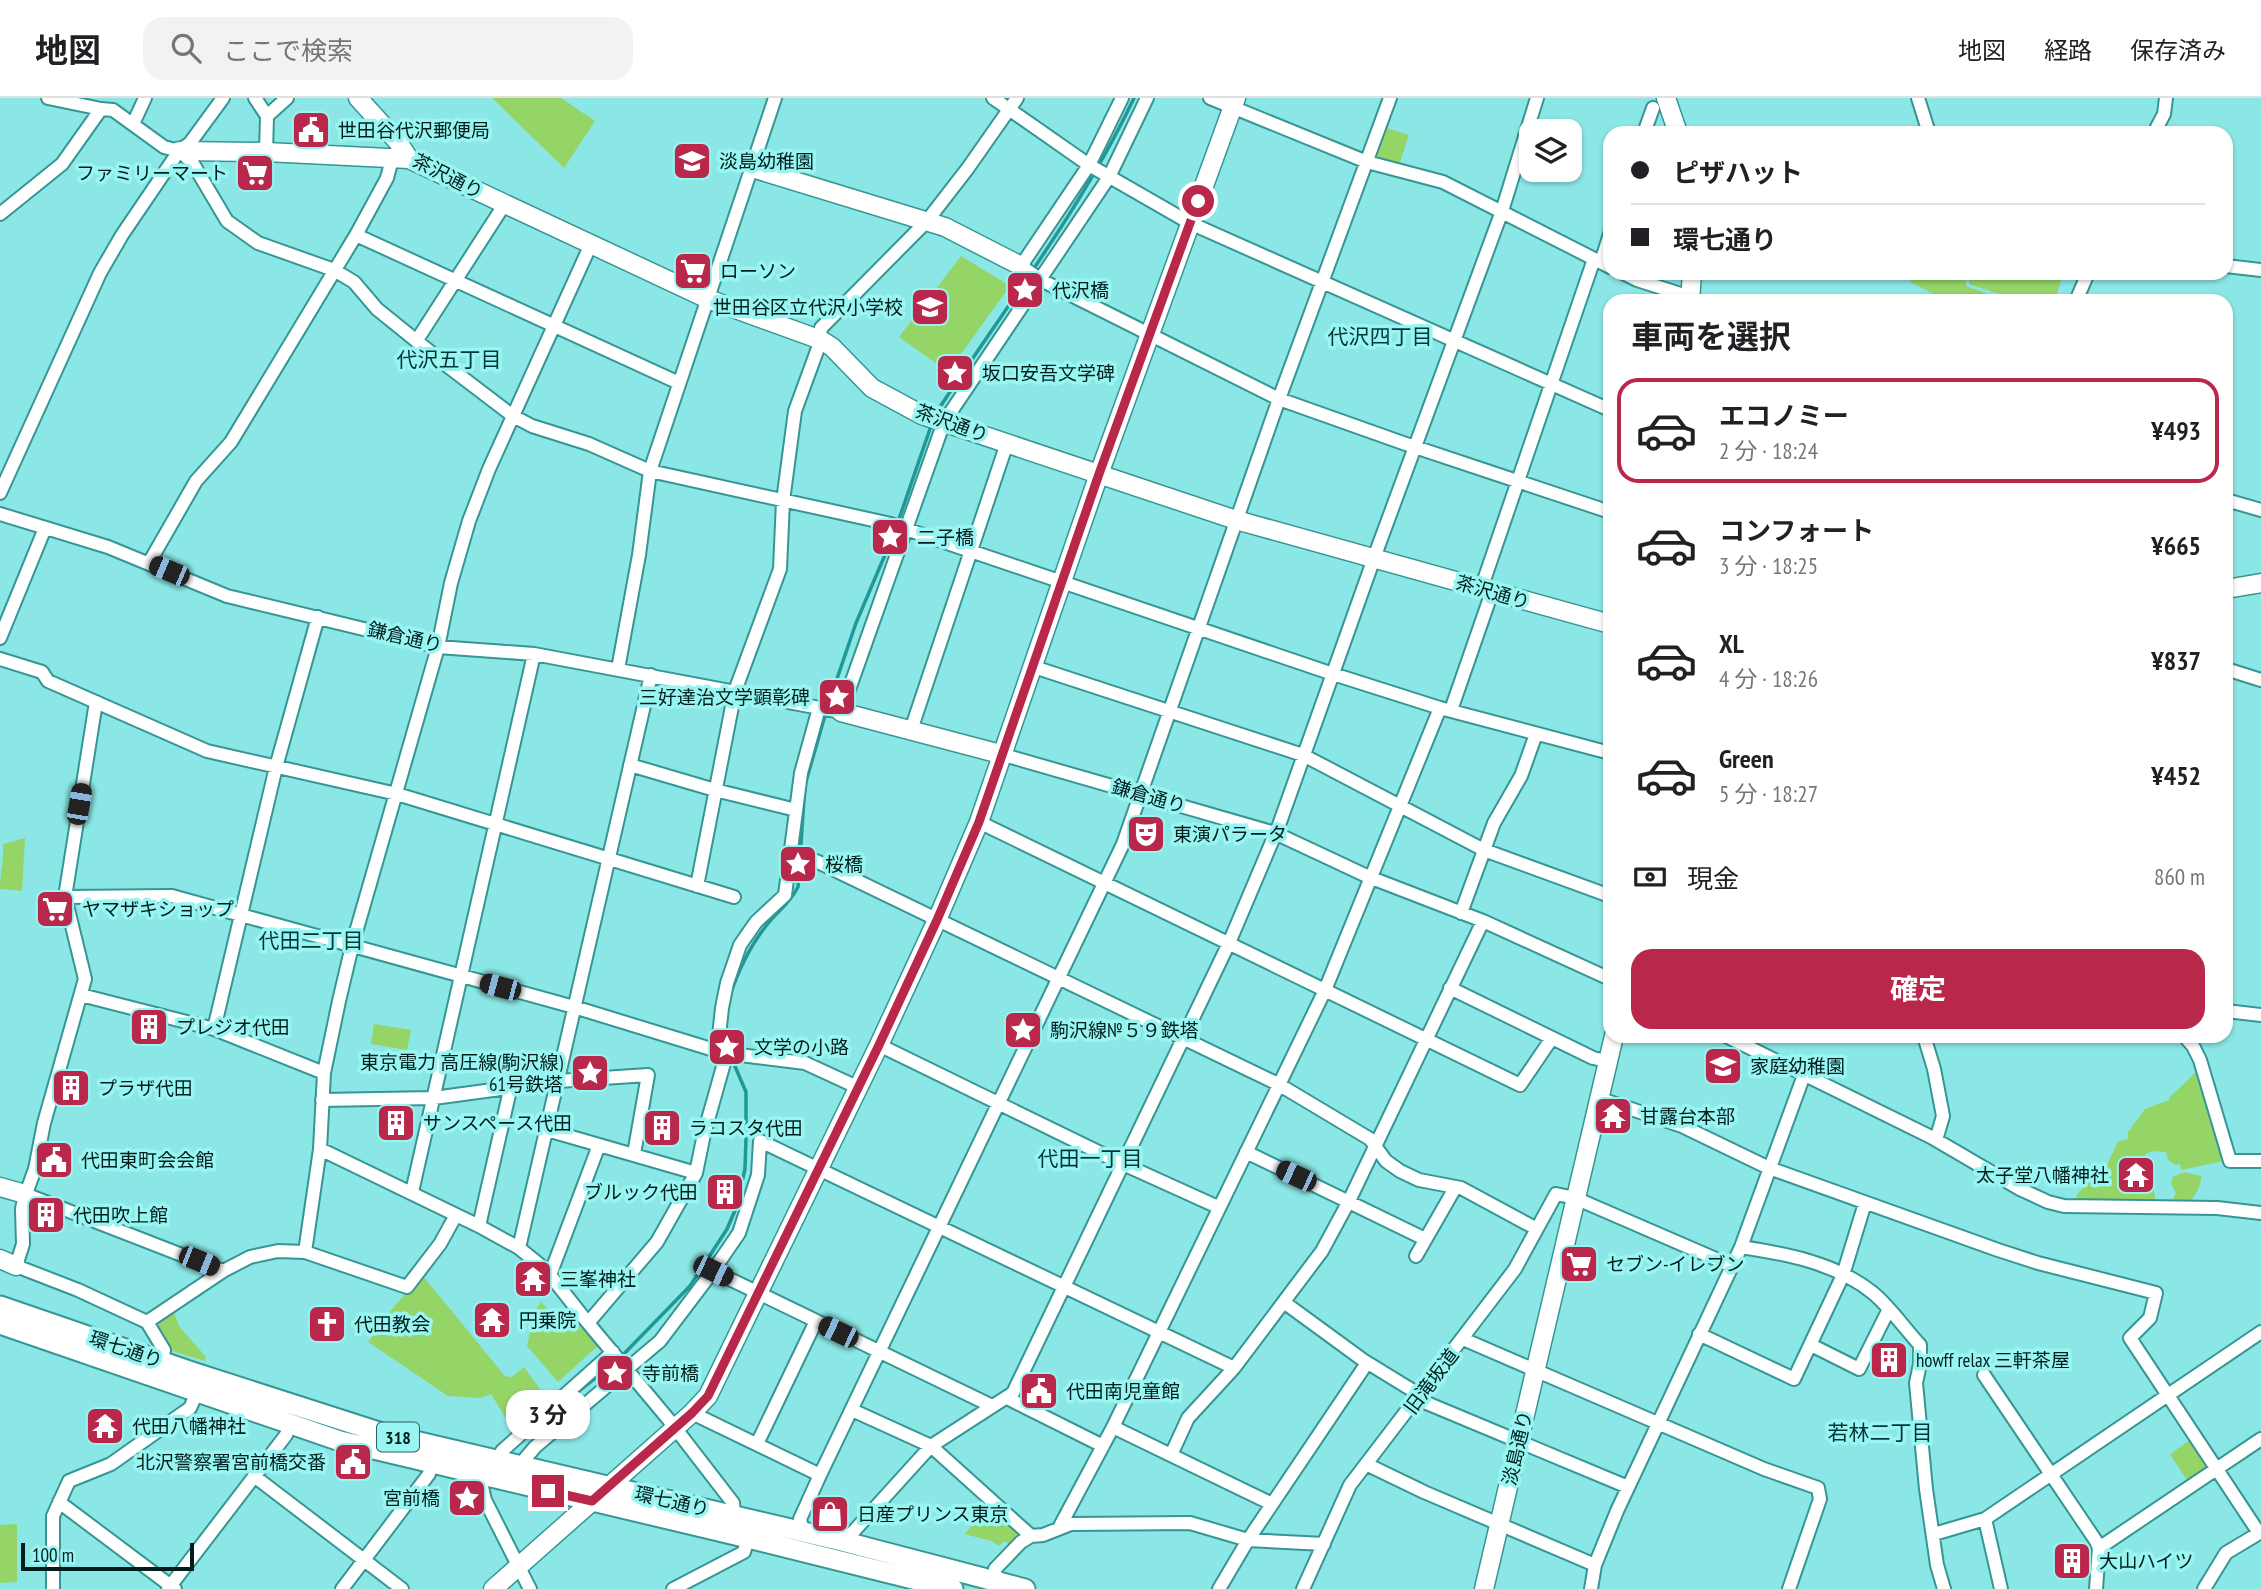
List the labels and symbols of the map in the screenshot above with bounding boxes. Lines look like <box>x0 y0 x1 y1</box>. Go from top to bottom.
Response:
public building icon: 世田谷代沢郵便局 <box>290 109 332 151</box>
place label: 世田谷代沢郵便局 <box>338 118 490 142</box>
school or university icon: 淡島幼稚園 <box>671 140 713 182</box>
street label: 茶沢通り <box>409 148 487 204</box>
place label: 淡島幼稚園 <box>719 149 814 173</box>
supermarket icon: ファミリーマート <box>234 152 276 194</box>
place label: ファミリーマート <box>76 161 228 185</box>
route start <box>1182 185 1214 217</box>
supermarket icon: ローソン <box>672 250 714 292</box>
place label: ローソン <box>720 259 796 283</box>
place icon: 代沢橋 <box>1004 269 1046 311</box>
place label: 代沢橋 <box>1052 278 1109 302</box>
school or university icon: 世田谷区立代沢小学校 <box>909 286 951 328</box>
place label: 世田谷区立代沢小学校 <box>713 295 903 319</box>
district label: 代沢四丁目 <box>1328 323 1433 350</box>
district label: 代沢五丁目 <box>397 346 502 373</box>
place icon: 坂口安吾文学碑 <box>934 352 976 394</box>
place label: 坂口安吾文学碑 <box>982 361 1115 385</box>
street label: 茶沢通り <box>912 399 992 447</box>
place icon: 二子橋 <box>869 516 911 558</box>
place label: 二子橋 <box>917 525 974 549</box>
car <box>146 553 193 589</box>
street label: 茶沢通り <box>1453 570 1533 614</box>
street label: 鎌倉通り <box>365 617 445 657</box>
place icon: 三好達治文学顕彰碑 <box>816 676 858 718</box>
place label: 三好達治文学顕彰碑 <box>639 685 810 709</box>
street label: 鎌倉通り <box>1109 774 1189 818</box>
car <box>66 781 93 827</box>
theatre icon: 東演パラータ <box>1125 813 1167 855</box>
place label: 東演パラータ <box>1173 822 1287 846</box>
place icon: 桜橋 <box>777 843 819 885</box>
place label: 桜橋 <box>825 852 863 876</box>
supermarket icon: ヤマザキショップ <box>34 888 76 930</box>
place label: ヤマザキショップ <box>82 897 234 921</box>
district label: 代田二丁目 <box>259 927 364 954</box>
car <box>477 971 524 1003</box>
building icon: プレジオ代田 <box>128 1006 170 1048</box>
place icon: 駒沢線№５９鉄塔 <box>1002 1009 1044 1051</box>
place label: プレジオ代田 <box>176 1015 290 1039</box>
place label: 駒沢線№５９鉄塔 <box>1050 1018 1199 1042</box>
place icon: 文学の小路 <box>706 1026 748 1068</box>
place label: 文学の小路 <box>754 1035 849 1059</box>
school or university icon: 家庭幼稚園 <box>1702 1045 1744 1087</box>
place label: 東京電力 高圧線(駒沢線) 61号鉄塔 <box>360 1050 564 1096</box>
place icon: 東京電力 高圧線(駒沢線) 61号鉄塔 <box>569 1052 611 1094</box>
place label: 家庭幼稚園 <box>1750 1054 1845 1078</box>
building icon: プラザ代田 <box>50 1067 92 1109</box>
place label: プラザ代田 <box>98 1076 193 1100</box>
temple icon: 甘露台本部 <box>1592 1095 1634 1137</box>
building icon: サンスペース代田 <box>375 1102 417 1144</box>
place label: 甘露台本部 <box>1640 1104 1735 1128</box>
building icon: ラコスタ代田 <box>641 1107 683 1149</box>
place label: サンスペース代田 <box>423 1111 572 1135</box>
place label: ラコスタ代田 <box>689 1116 803 1140</box>
public building icon: 代田東町会会館 <box>33 1139 75 1181</box>
district label: 代田一丁目 <box>1038 1145 1143 1172</box>
place label: 代田東町会会館 <box>81 1148 214 1172</box>
temple icon: 太子堂八幡神社 <box>2115 1154 2157 1196</box>
car <box>1273 1158 1320 1194</box>
place label: 太子堂八幡神社 <box>1976 1163 2109 1187</box>
building icon: ブルック代田 <box>704 1171 746 1213</box>
place label: ブルック代田 <box>584 1180 698 1204</box>
building icon: 代田吹上館 <box>25 1194 67 1236</box>
place label: 代田吹上館 <box>73 1203 168 1227</box>
car <box>176 1243 223 1279</box>
supermarket icon: セブン-イレブン <box>1558 1243 1600 1285</box>
car <box>690 1252 737 1290</box>
place label: セブン-イレブン <box>1606 1252 1745 1276</box>
temple icon: 三峯神社 <box>512 1258 554 1300</box>
place label: 三峯神社 <box>560 1267 636 1291</box>
temple icon: 円乗院 <box>471 1299 513 1341</box>
church icon: 代田教会 <box>306 1303 348 1345</box>
place label: 円乗院 <box>519 1308 576 1332</box>
place label: 代田教会 <box>354 1312 430 1336</box>
car <box>815 1313 862 1351</box>
street label: 環七通り <box>86 1325 166 1373</box>
building icon: howff relax 三軒茶屋 <box>1868 1339 1910 1381</box>
street label: 旧滝坂道 <box>1399 1343 1463 1419</box>
place label: howff relax 三軒茶屋 <box>1916 1348 2070 1372</box>
place icon: 寺前橋 <box>594 1352 636 1394</box>
place label: 寺前橋 <box>642 1361 699 1385</box>
public building icon: 代田南児童館 <box>1018 1370 1060 1412</box>
place label: 代田南児童館 <box>1066 1379 1180 1403</box>
callout: 3 分 <box>506 1390 590 1438</box>
temple icon: 代田八幡神社 <box>84 1405 126 1447</box>
street label: 淡島通り <box>1497 1408 1537 1488</box>
place label: 代田八幡神社 <box>132 1414 246 1438</box>
district label: 若林二丁目 <box>1828 1419 1933 1446</box>
road number: 318 <box>377 1422 419 1452</box>
public building icon: 北沢警察署宮前橋交番 <box>332 1441 374 1483</box>
place label: 北沢警察署宮前橋交番 <box>136 1450 326 1474</box>
route end <box>532 1475 564 1507</box>
place icon: 宮前橋 <box>446 1477 488 1519</box>
street label: 環七通り <box>632 1481 712 1521</box>
place label: 宮前橋 <box>383 1486 440 1510</box>
shop icon: 日産プリンス東京 <box>809 1493 851 1535</box>
place label: 日産プリンス東京 <box>857 1502 1009 1526</box>
scale bar <box>21 1540 194 1572</box>
building icon: 大山ハイツ <box>2051 1540 2093 1582</box>
place label: 大山ハイツ <box>2099 1549 2194 1573</box>

